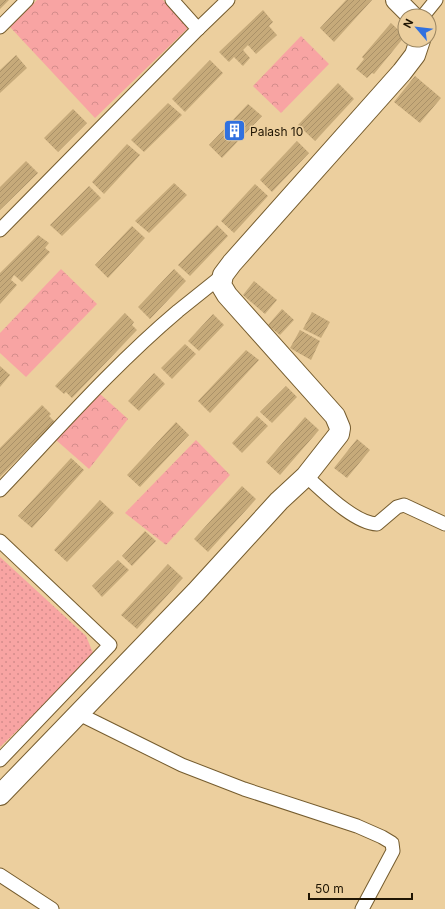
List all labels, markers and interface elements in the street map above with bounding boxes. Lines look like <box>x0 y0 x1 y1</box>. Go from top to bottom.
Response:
north arrow <box>397 8 437 48</box>
text: N <box>400 16 416 30</box>
building icon: Palash 10 <box>222 118 248 144</box>
place label: Palash 10 <box>250 124 303 139</box>
scale bar <box>309 875 412 901</box>
text: 50 m <box>315 881 344 896</box>

